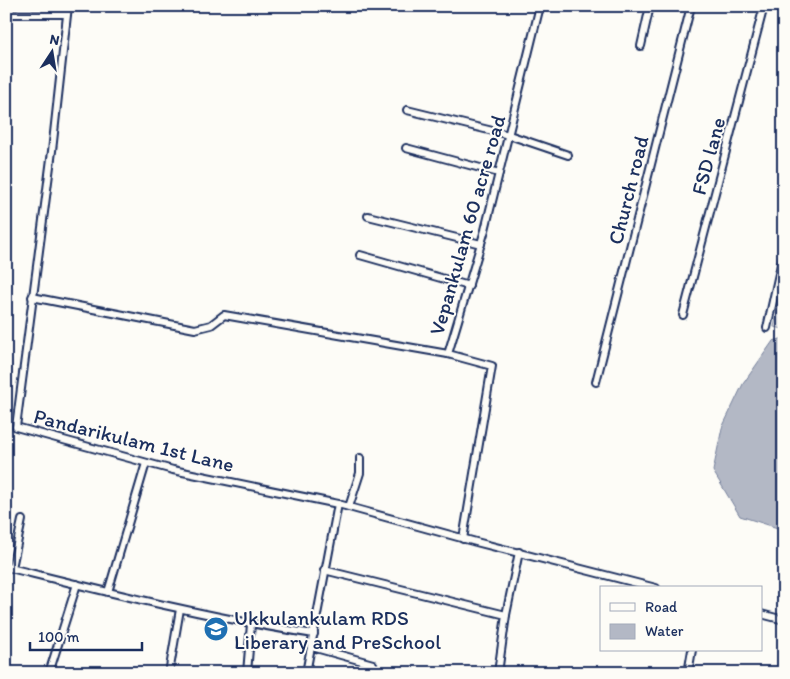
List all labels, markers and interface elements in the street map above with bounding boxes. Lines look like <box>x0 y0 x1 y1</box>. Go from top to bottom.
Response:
north arrow <box>28 28 78 78</box>
text: N <box>48 30 61 49</box>
street label: Vepankulam 60 acre road <box>424 112 511 338</box>
street label: FSD lane <box>686 114 730 198</box>
street label: Church road <box>602 133 654 247</box>
street label: Pandarikulam 1st Lane <box>31 403 237 477</box>
legend <box>600 586 762 652</box>
text: Road <box>645 598 678 616</box>
place label: Ukkulankulam RDS Liberary and PreSchool <box>234 605 441 654</box>
school or university icon: Ukkulankulam RDS Liberary and PreSchool <box>203 616 229 642</box>
scale bar <box>30 619 142 651</box>
text: Water <box>645 622 684 640</box>
text: 100 m <box>38 628 80 646</box>

